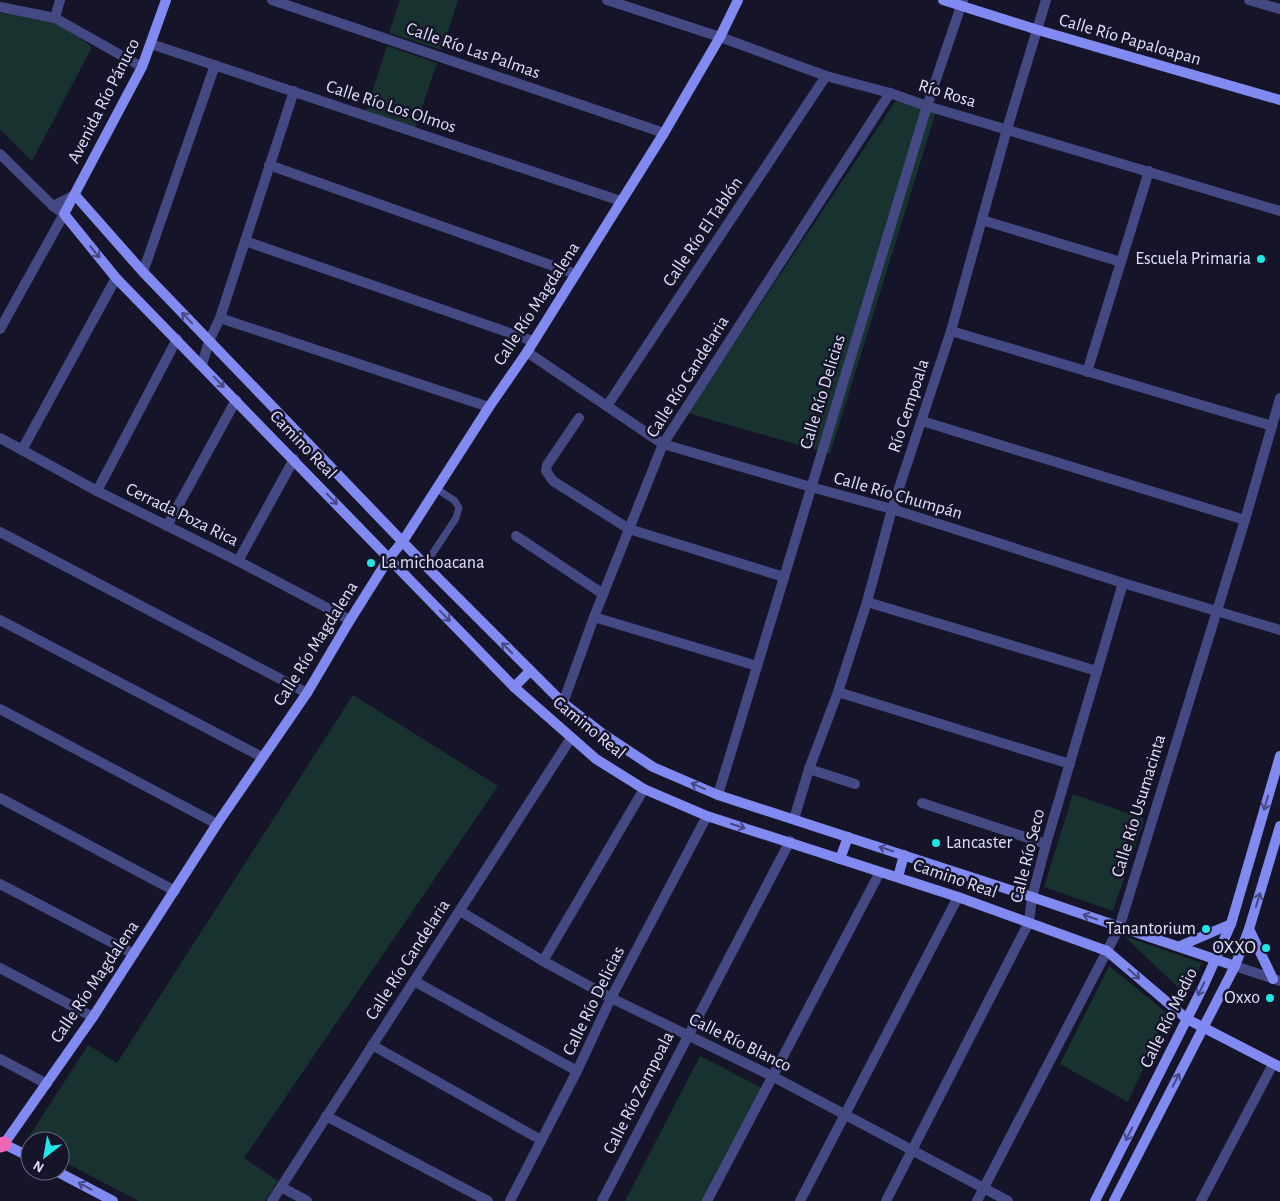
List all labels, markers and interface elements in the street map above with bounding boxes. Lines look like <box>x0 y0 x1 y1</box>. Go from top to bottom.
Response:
street label: Calle Río Papaloapan <box>1057 11 1203 69</box>
street label: Calle Río Las Palmas <box>404 20 542 82</box>
street label: Avenida Río Pánuco <box>65 36 143 166</box>
street label: Río Rosa <box>916 77 978 111</box>
street label: Calle Río Los Olmos <box>324 78 458 136</box>
street label: Calle Río El Tablón <box>660 174 746 290</box>
street label: Calle Río Magdalena <box>490 239 584 369</box>
one-way arrow <box>90 245 101 258</box>
place label: Escuela Primaria <box>1135 250 1251 268</box>
marker: Escuela Primaria <box>1255 253 1267 265</box>
one-way arrow <box>181 312 193 325</box>
street label: Calle Río Candelaria <box>643 313 733 441</box>
street label: Calle Río Delicias <box>797 332 849 452</box>
street label: Río Cempoala <box>885 357 933 455</box>
one-way arrow <box>213 376 225 389</box>
street label: Camino Real <box>266 407 340 483</box>
street label: Calle Río Chumpán <box>832 469 964 523</box>
street label: Cerrada Poza Rica <box>123 480 241 550</box>
one-way arrow <box>326 493 339 505</box>
place label: La michoacana <box>381 554 484 572</box>
marker: La michoacana <box>365 557 377 569</box>
street label: Calle Río Magdalena <box>270 579 362 709</box>
one-way arrow <box>439 610 451 622</box>
one-way arrow <box>501 642 513 654</box>
street label: Camino Real <box>549 693 629 763</box>
street label: Calle Río Usumacinta <box>1109 732 1169 880</box>
one-way arrow <box>691 781 706 791</box>
one-way arrow <box>1261 795 1271 811</box>
street label: Calle Río Seco <box>1008 807 1048 905</box>
one-way arrow <box>730 821 746 831</box>
place label: Lancaster <box>946 834 1012 852</box>
marker: Lancaster <box>930 837 942 849</box>
one-way arrow <box>878 844 894 853</box>
street label: Camino Real <box>911 856 999 902</box>
one-way arrow <box>1253 893 1263 909</box>
street label: Calle Río Candelaria <box>362 897 454 1023</box>
one-way arrow <box>1082 912 1098 921</box>
street label: Calle Río Magdalena <box>48 918 142 1046</box>
place label: Tanantorium <box>1106 920 1196 938</box>
marker: Tanantorium <box>1200 923 1212 935</box>
place label: OXXO <box>1213 939 1256 957</box>
marker: OXXO <box>1260 942 1272 954</box>
street label: Calle Río Delicias <box>560 944 628 1058</box>
street label: Calle Río Medio <box>1137 965 1201 1071</box>
one-way arrow <box>1127 968 1140 979</box>
one-way arrow <box>1196 981 1206 996</box>
place label: Oxxo <box>1224 989 1260 1007</box>
marker: Oxxo <box>1264 992 1276 1004</box>
street label: Calle Río Blanco <box>686 1011 794 1076</box>
street label: Calle Río Zempoala <box>600 1029 678 1157</box>
one-way arrow <box>1171 1072 1181 1087</box>
one-way arrow <box>1124 1127 1134 1142</box>
north arrow <box>20 1131 70 1181</box>
text: N <box>31 1158 47 1175</box>
one-way arrow <box>77 1181 92 1191</box>

